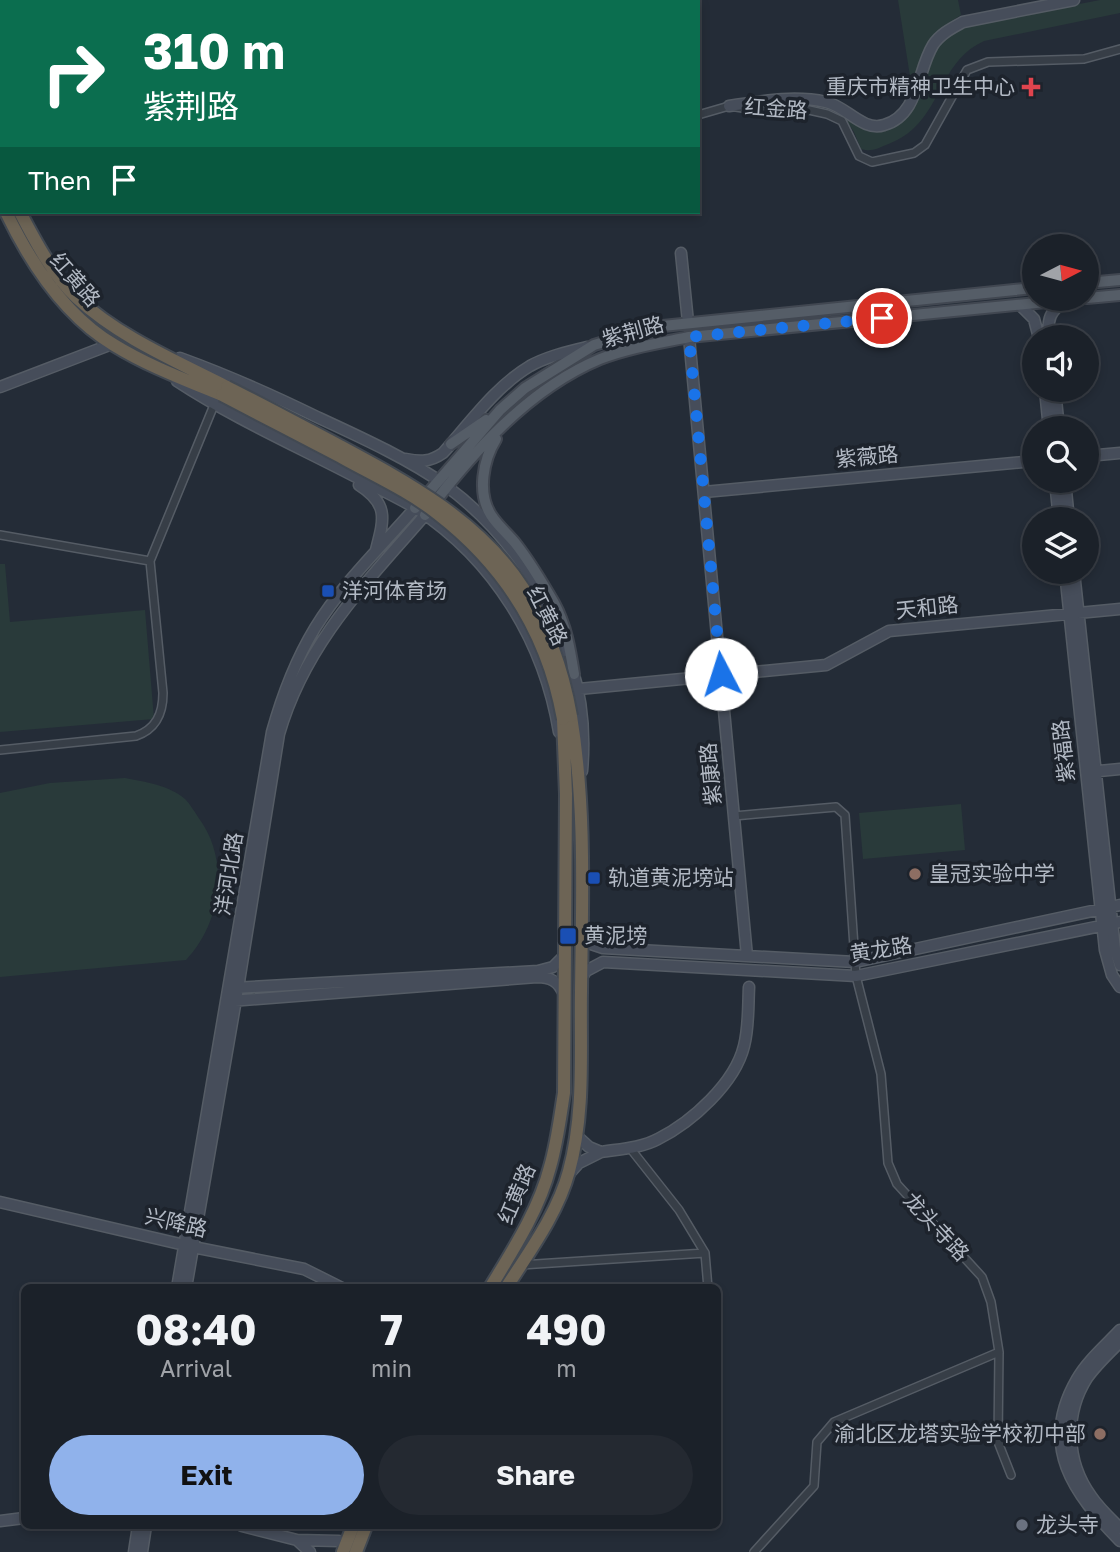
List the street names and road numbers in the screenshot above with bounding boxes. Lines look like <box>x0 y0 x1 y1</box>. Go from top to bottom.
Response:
street label: 红金路 <box>744 93 808 123</box>
street label: 红黄路 <box>45 247 106 312</box>
street label: 紫荆路 <box>599 310 667 352</box>
street label: 紫薇路 <box>834 440 899 472</box>
street label: 红黄路 <box>522 582 574 650</box>
street label: 天和路 <box>894 591 960 623</box>
street label: 紫福路 <box>1047 718 1079 784</box>
street label: 紫康路 <box>694 742 726 807</box>
street label: 洋河北路 <box>209 830 247 917</box>
street label: 黄龙路 <box>848 931 914 967</box>
street label: 红黄路 <box>492 1160 540 1228</box>
street label: 龙头寺路 <box>899 1187 975 1266</box>
street label: 兴降路 <box>143 1202 210 1242</box>

